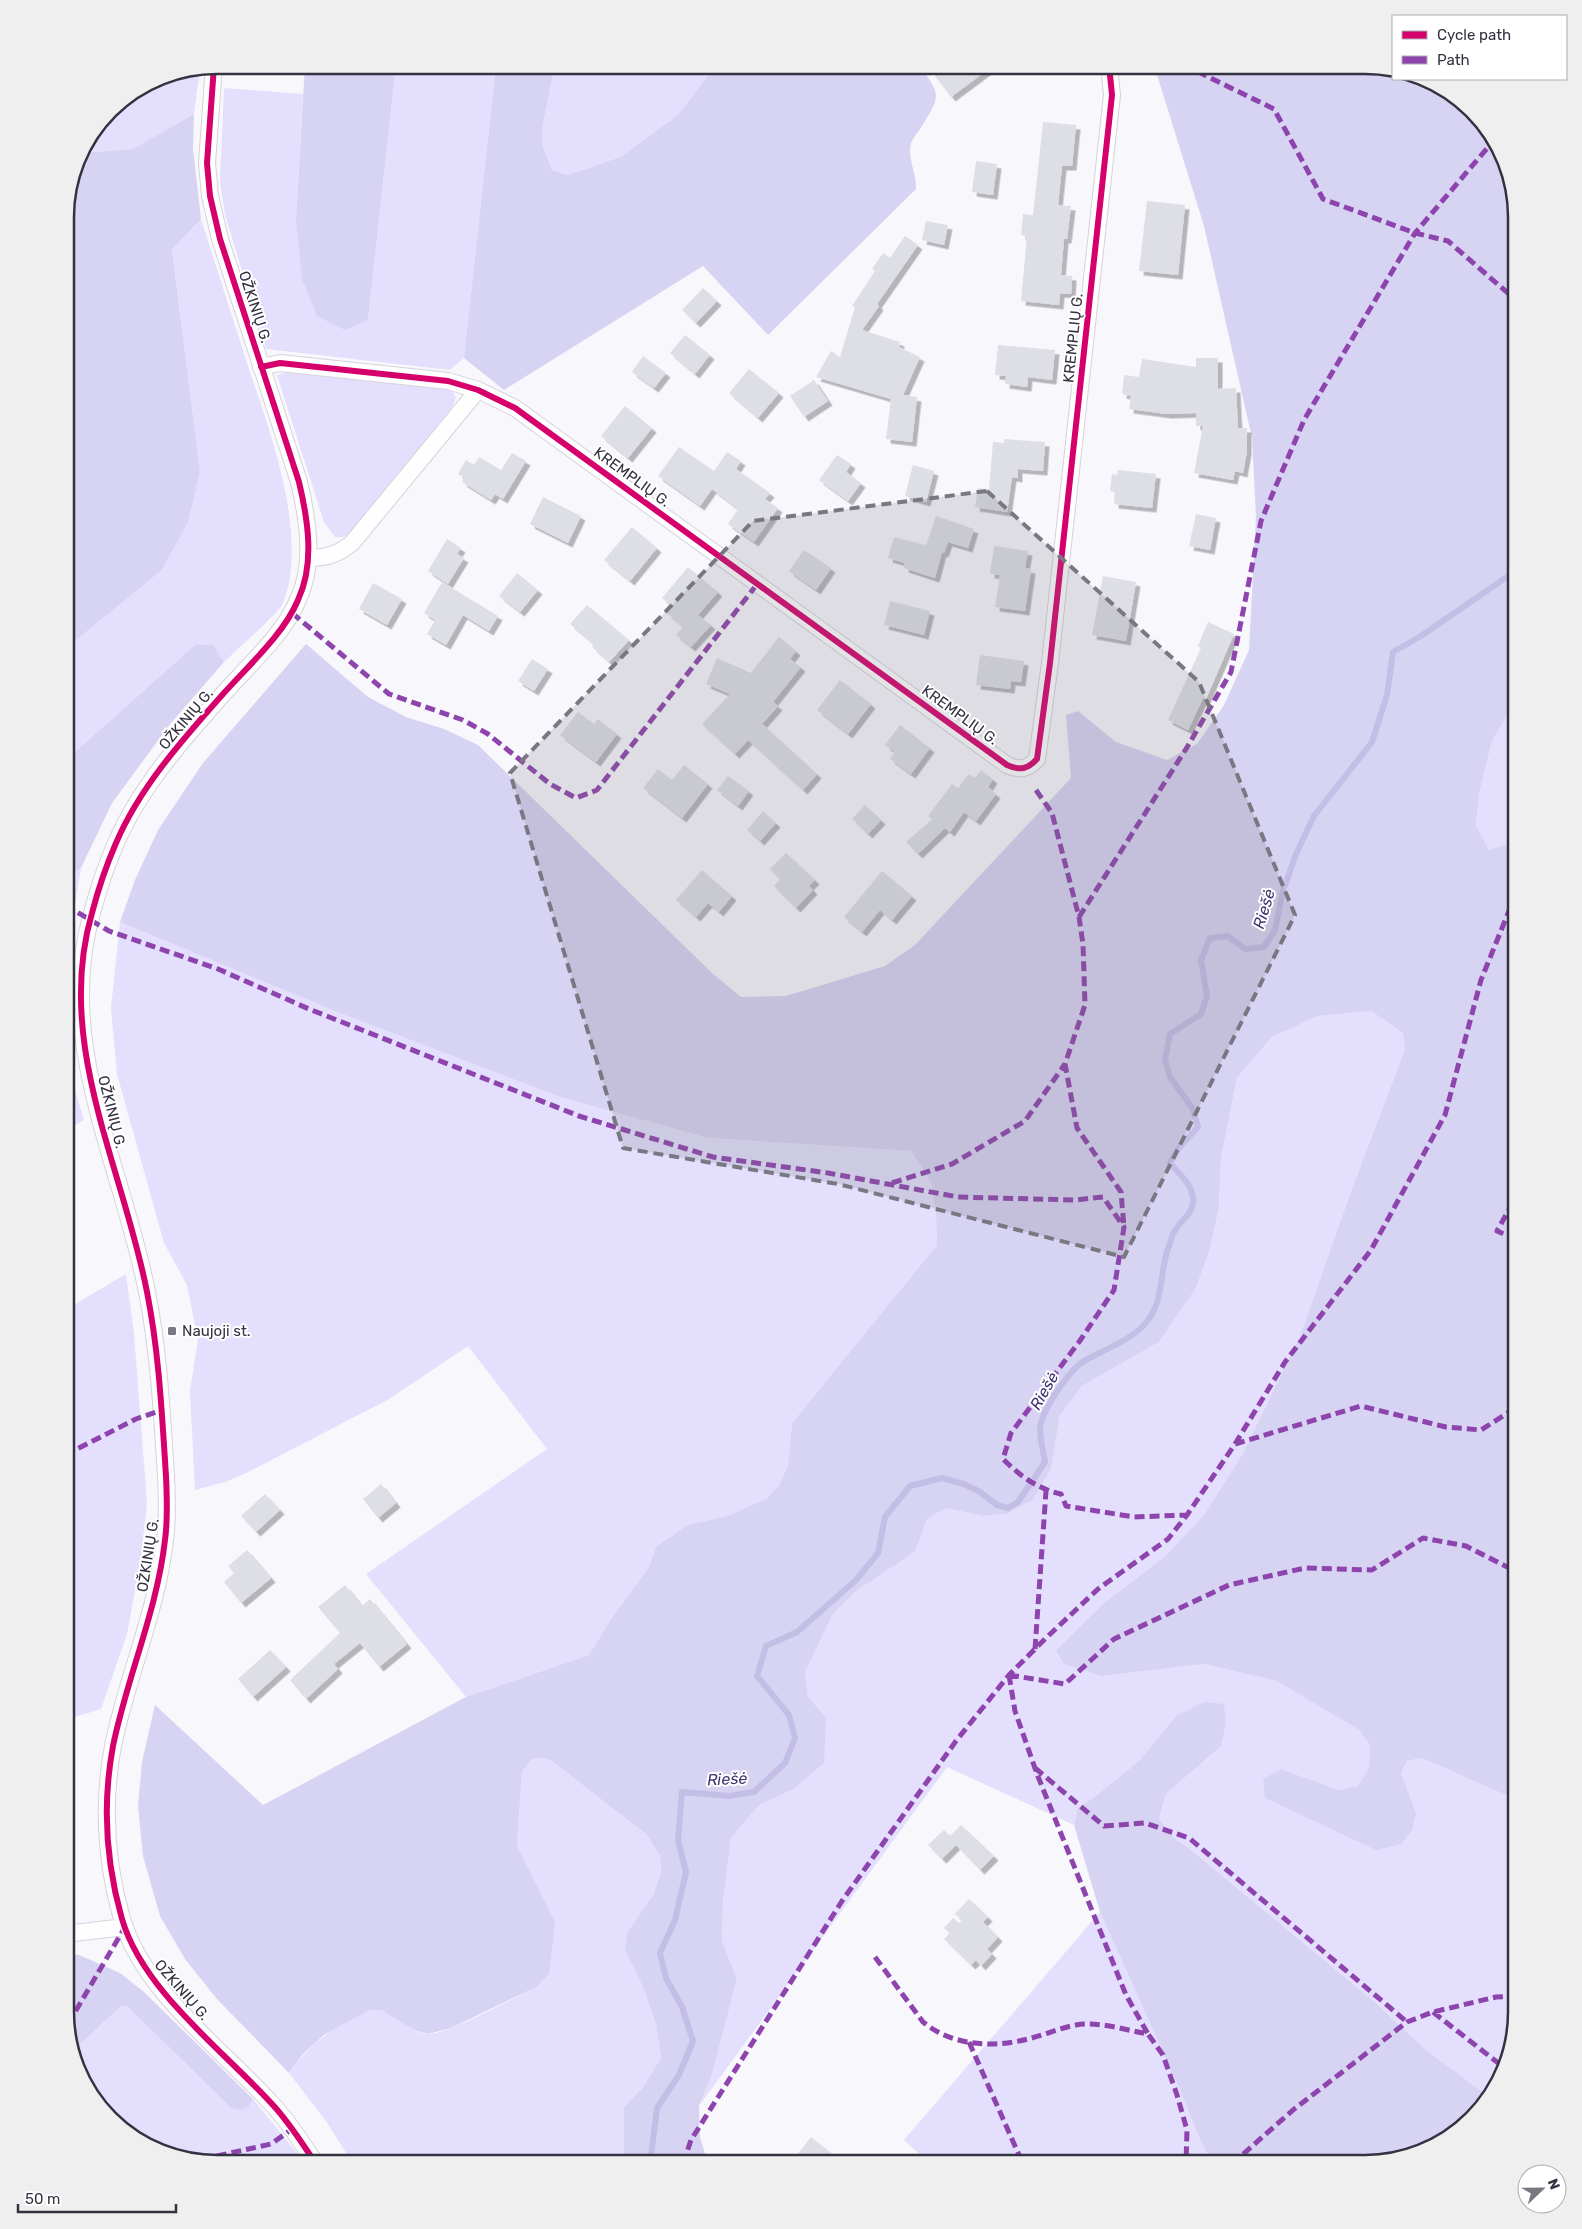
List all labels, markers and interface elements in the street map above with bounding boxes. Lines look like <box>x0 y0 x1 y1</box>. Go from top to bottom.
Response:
legend <box>1392 15 1567 80</box>
text: Cycle path <box>1437 26 1511 44</box>
text: Path <box>1437 51 1470 69</box>
street label: OŽKINIŲ G. <box>235 269 275 345</box>
street label: KREMPLIŲ G. <box>1059 292 1087 384</box>
street label: KREMPLIŲ G. <box>590 443 674 511</box>
street label: KREMPLIŲ G. <box>918 681 1002 749</box>
street label: OŽKINIŲ G. <box>155 685 217 753</box>
water label: Riešė <box>1249 887 1279 931</box>
street label: OŽKINIŲ G. <box>94 1074 130 1150</box>
place label: Naujoji st. <box>182 1322 251 1340</box>
marker: Naujoji st. <box>166 1325 178 1337</box>
water label: Riešė <box>1026 1369 1062 1413</box>
street label: OŽKINIŲ G. <box>133 1517 163 1593</box>
water label: Riešė <box>706 1768 748 1790</box>
street label: OŽKINIŲ G. <box>151 1956 213 2024</box>
north arrow <box>1517 2164 1567 2214</box>
text: N <box>1544 2176 1563 2192</box>
scale bar <box>18 2182 175 2214</box>
text: 50 m <box>25 2190 60 2208</box>

